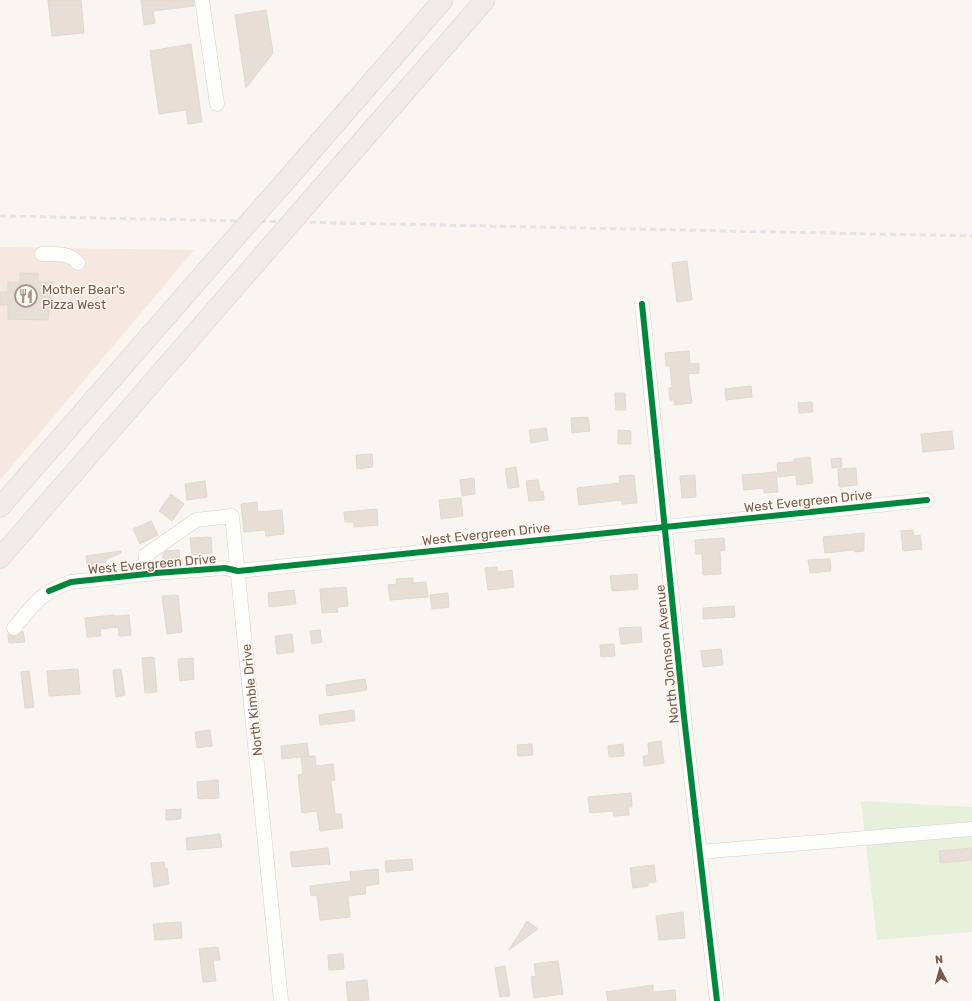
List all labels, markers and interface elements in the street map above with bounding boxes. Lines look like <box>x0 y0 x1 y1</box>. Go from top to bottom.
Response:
place label: Mother Bear's Pizza West <box>42 282 125 312</box>
restaurant icon: Mother Bear's Pizza West <box>13 283 39 309</box>
street label: West Evergreen Drive <box>743 487 873 516</box>
street label: West Evergreen Drive <box>421 520 551 549</box>
street label: West Evergreen Drive <box>87 551 217 578</box>
street label: North Johnson Avenue <box>652 584 682 724</box>
street label: North Kimble Drive <box>239 643 265 757</box>
north arrow <box>920 949 960 989</box>
text: N <box>934 953 944 966</box>

